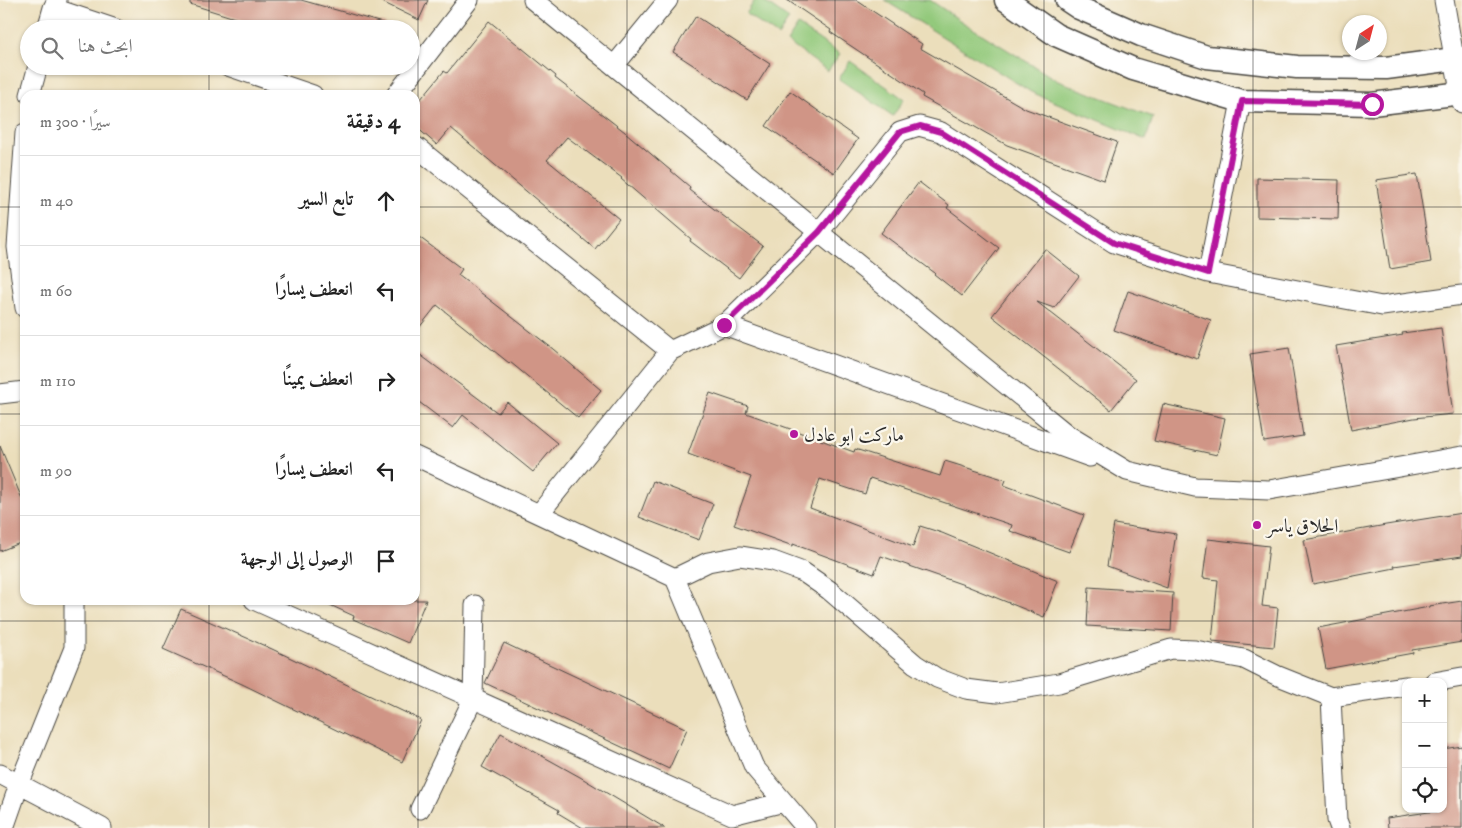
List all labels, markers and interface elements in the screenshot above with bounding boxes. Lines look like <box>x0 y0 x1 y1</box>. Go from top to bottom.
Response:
north arrow <box>1342 15 1387 60</box>
search box <box>20 20 420 75</box>
icon: search <box>38 34 66 62</box>
text: ابحث هنا <box>78 35 133 58</box>
route start <box>1361 93 1384 116</box>
text: 4 دقيقة <box>347 109 400 135</box>
text: سيرًا · 300 m <box>40 112 111 132</box>
icon: ahead <box>372 187 400 215</box>
text: تابع السير <box>299 188 353 211</box>
text: 40 m <box>40 191 73 211</box>
icon: left <box>372 277 400 305</box>
text: انعطف يسارًا <box>275 278 353 301</box>
text: 60 m <box>40 281 72 301</box>
route end <box>713 314 736 337</box>
icon: right <box>372 367 400 395</box>
text: انعطف يمينًا <box>283 368 353 391</box>
text: 110 m <box>40 371 76 391</box>
place label: ماركت ابو عادل <box>804 424 904 447</box>
marker: ماركت ابو عادل <box>788 428 800 440</box>
icon: left <box>372 457 400 485</box>
text: انعطف يسارًا <box>275 458 353 481</box>
text: 90 m <box>40 461 72 481</box>
place label: الحلاق ياسر <box>1265 515 1338 538</box>
marker: الحلاق ياسر <box>1251 519 1263 531</box>
icon: arrive <box>372 547 400 575</box>
text: الوصول إلى الوجهة <box>241 548 353 571</box>
map controls <box>1402 678 1447 813</box>
button: + <box>1402 678 1447 723</box>
button: − <box>1402 723 1447 768</box>
button: locate <box>1402 768 1447 813</box>

